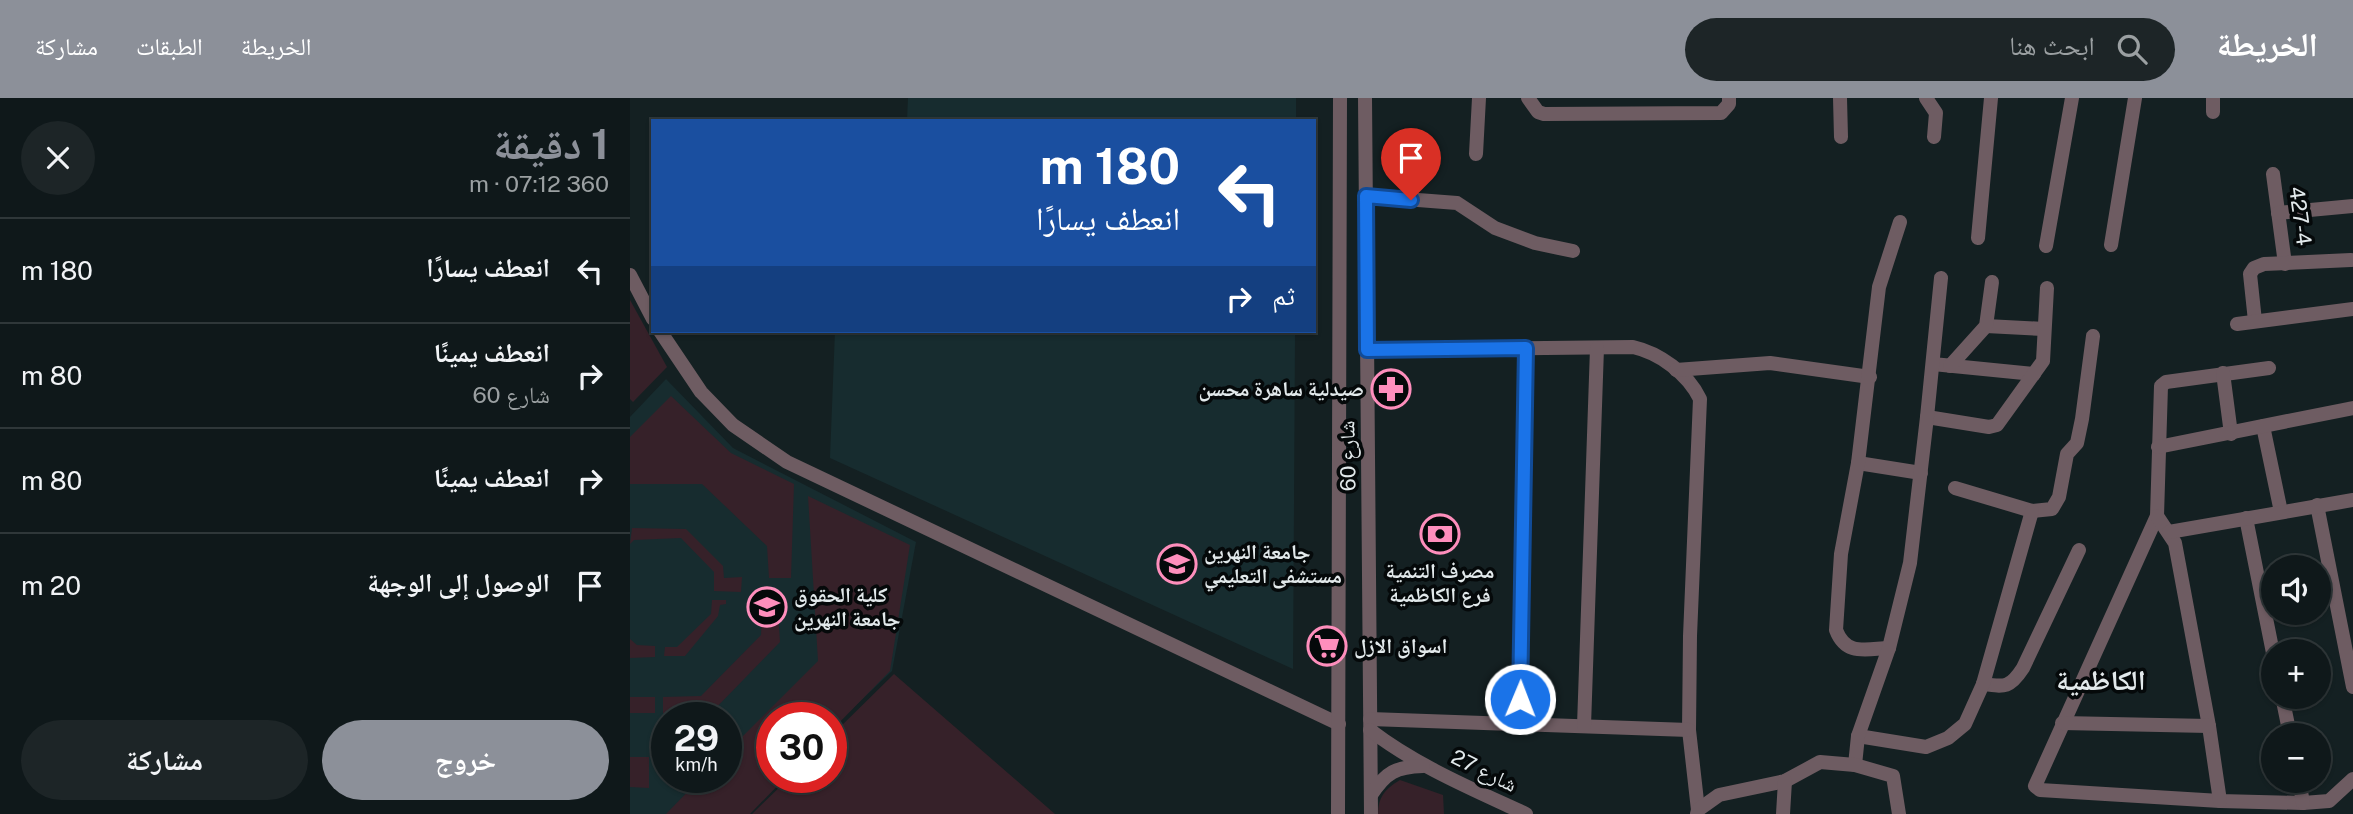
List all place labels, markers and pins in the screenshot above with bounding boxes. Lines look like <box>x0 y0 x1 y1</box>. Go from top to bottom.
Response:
pin <box>1381 128 1441 200</box>
pharmacy icon: صيدلية ساهرة محسن <box>1370 368 1412 410</box>
place label: صيدلية ساهرة محسن <box>1198 376 1364 402</box>
bank icon: مصرف التنمية فرع الكاظمية <box>1419 513 1461 555</box>
place label: جامعة النهرين مستشفى التعليمي <box>1204 539 1342 592</box>
school or university icon: جامعة النهرين مستشفى التعليمي <box>1156 543 1198 585</box>
place label: مصرف التنمية فرع الكاظمية <box>1386 558 1494 608</box>
place label: كلية الحقوق جامعة النهرين <box>794 582 901 632</box>
school or university icon: كلية الحقوق جامعة النهرين <box>746 586 788 628</box>
supermarket icon: اسواق الازل <box>1306 625 1348 667</box>
place label: اسواق الازل <box>1354 633 1448 659</box>

